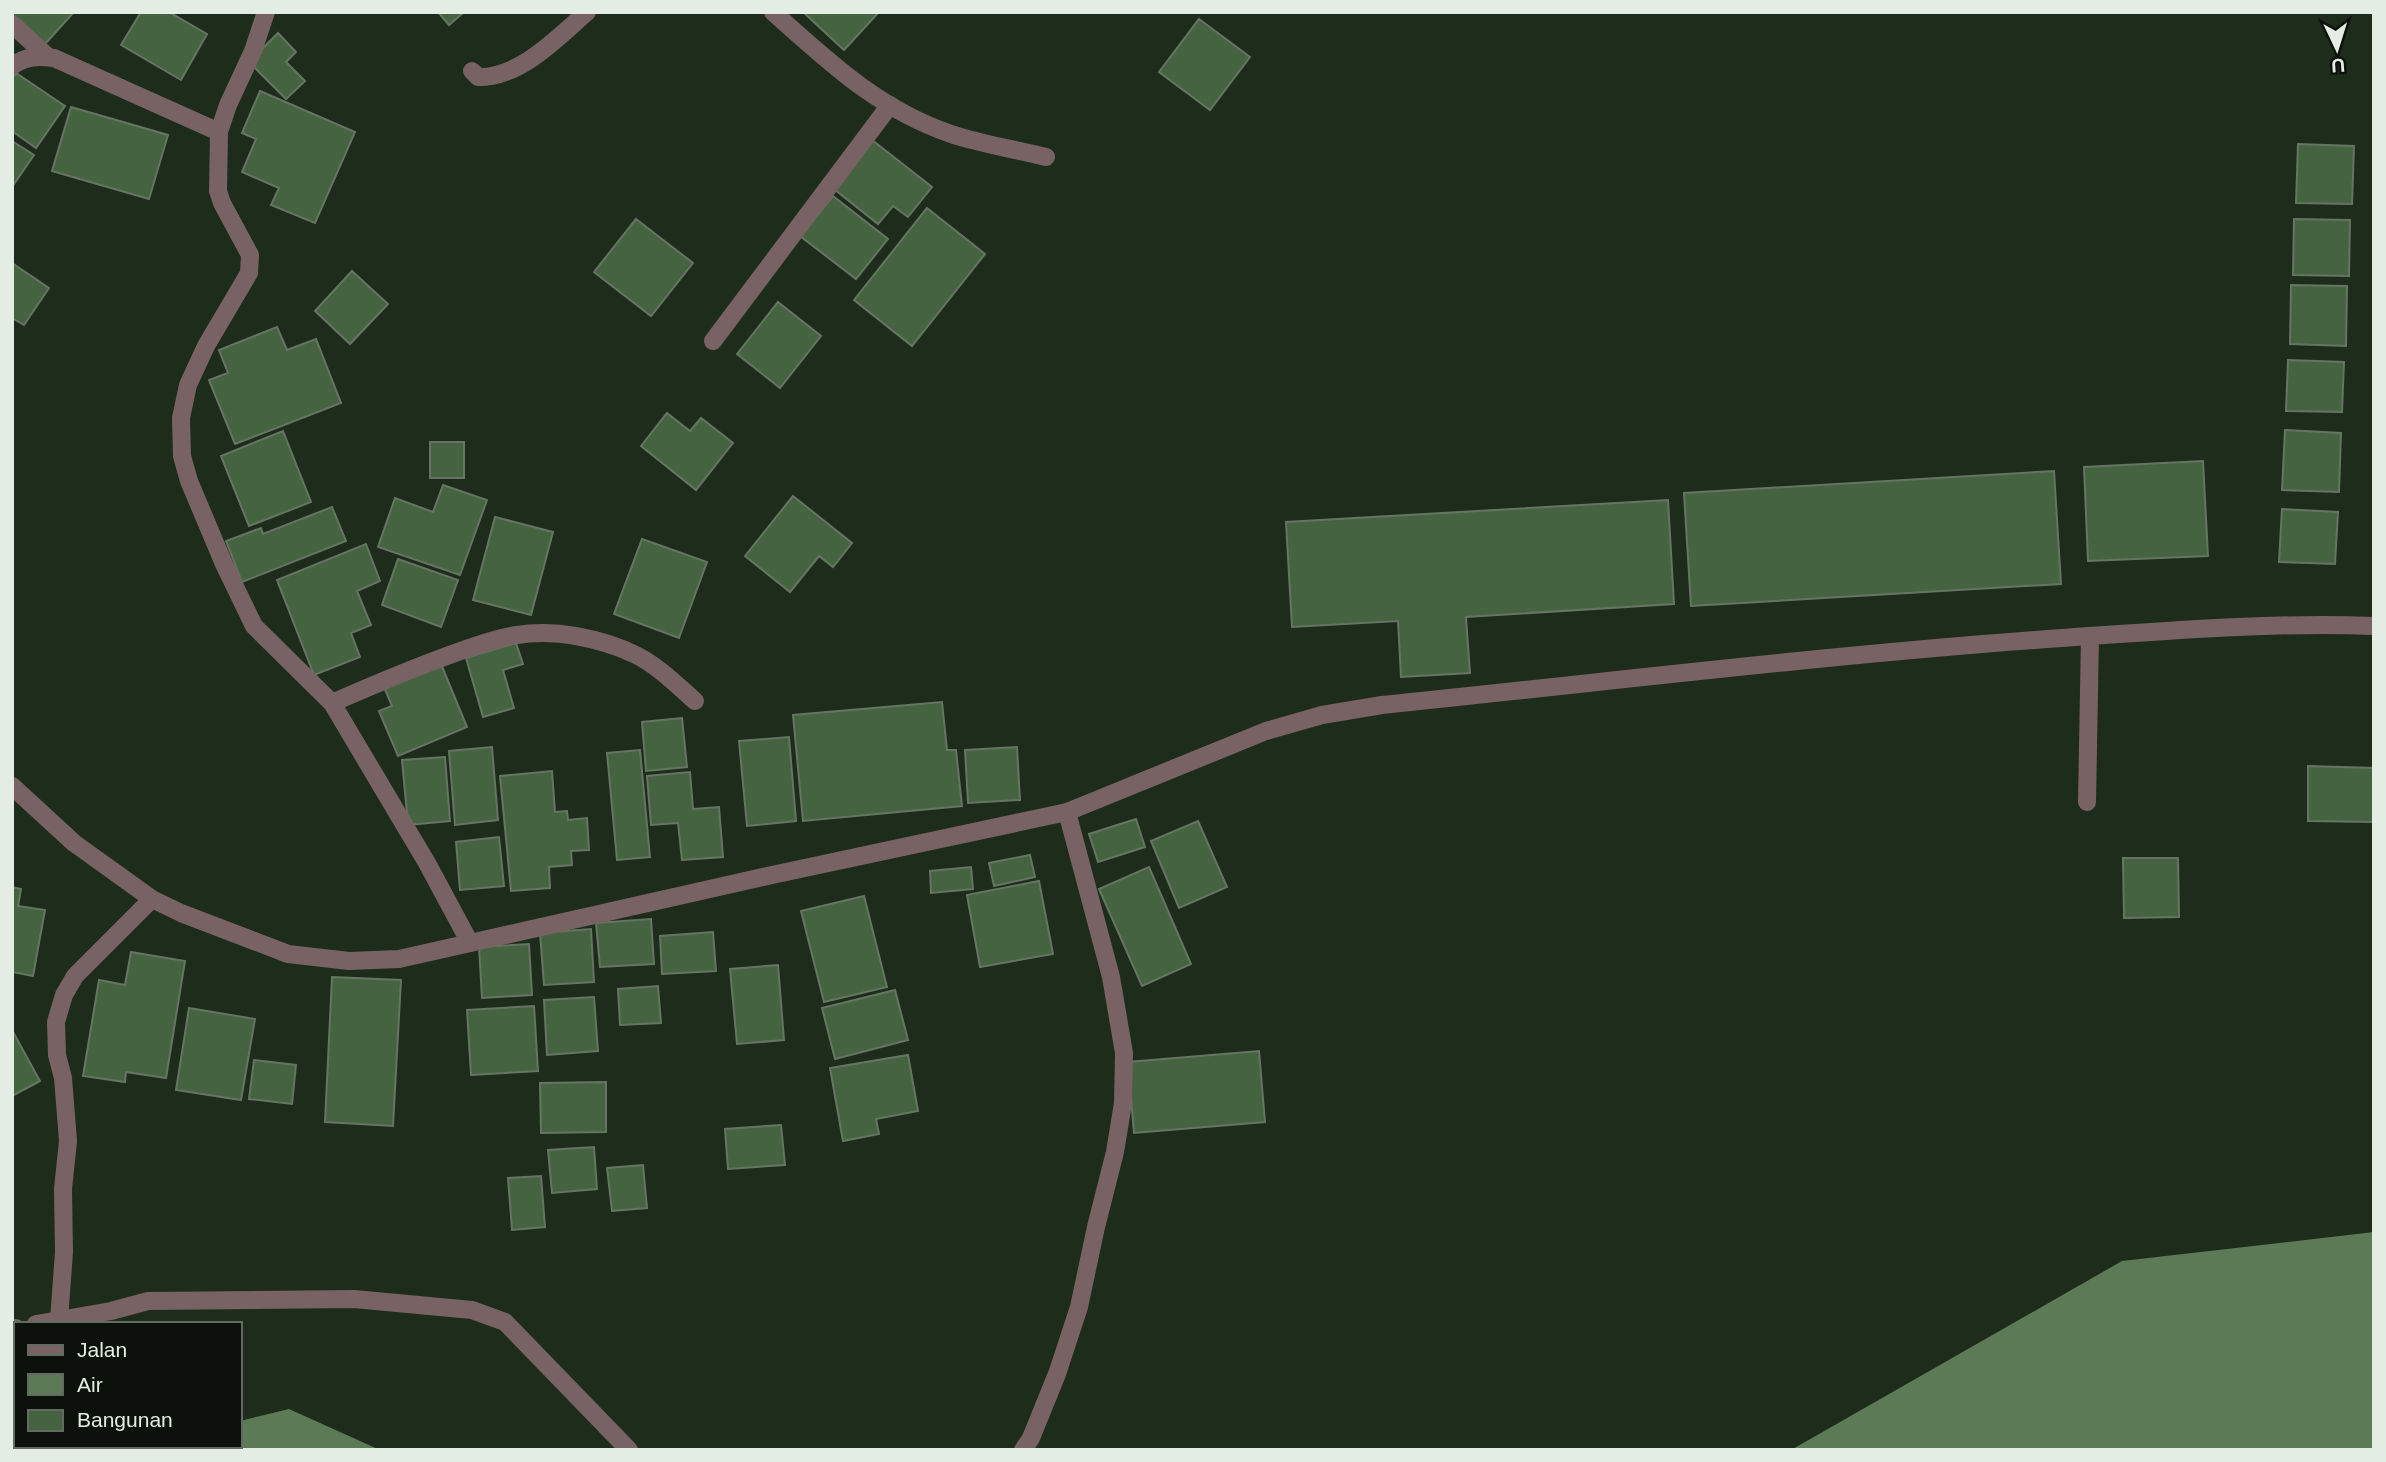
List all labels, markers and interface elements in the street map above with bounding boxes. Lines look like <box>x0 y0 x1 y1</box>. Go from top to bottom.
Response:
north arrow <box>2302 14 2372 84</box>
text: U <box>2331 55 2346 76</box>
legend <box>14 1322 242 1448</box>
text: Jalan <box>77 1338 127 1361</box>
text: Air <box>77 1373 103 1396</box>
text: Bangunan <box>77 1408 173 1431</box>

